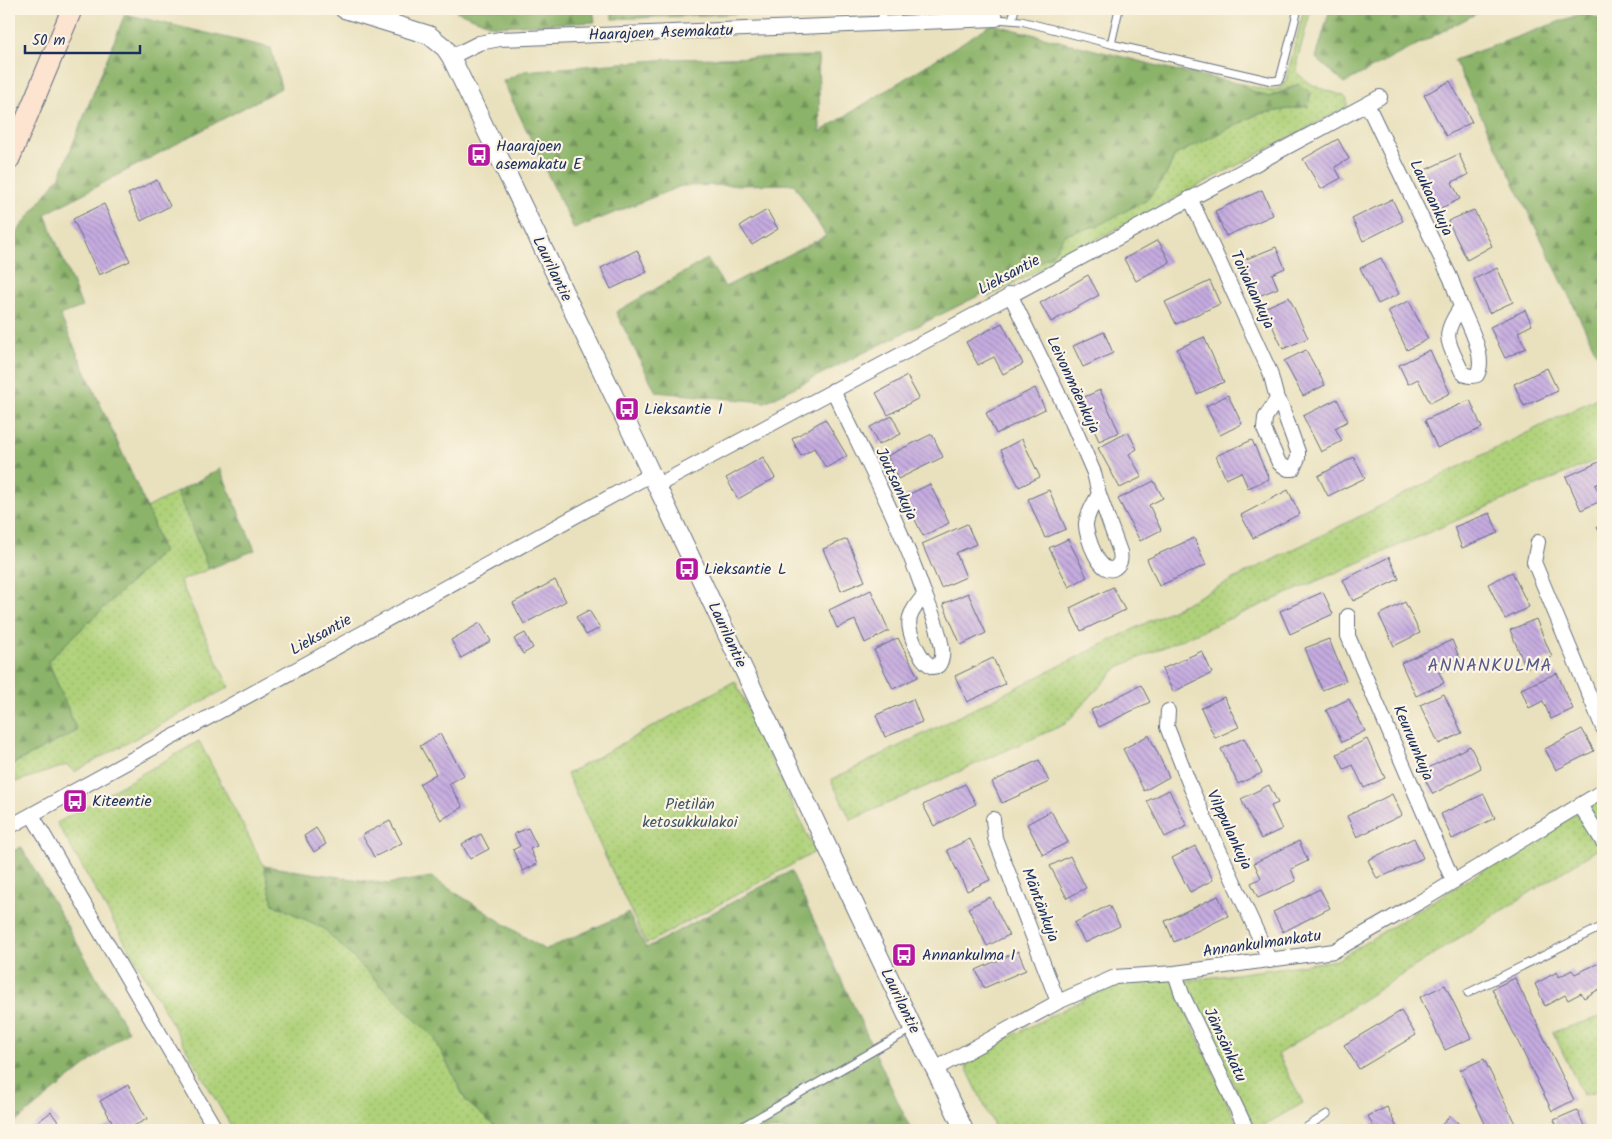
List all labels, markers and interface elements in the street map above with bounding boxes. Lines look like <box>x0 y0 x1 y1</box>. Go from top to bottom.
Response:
street label: Haarajoen Asemakatu <box>588 18 734 48</box>
scale bar <box>25 22 140 54</box>
text: 50 m <box>32 29 66 53</box>
place label: Haarajoen asemakatu E <box>496 134 583 177</box>
bus stop icon: Haarajoen asemakatu E <box>466 142 492 168</box>
street label: Laukaankuja <box>1402 156 1460 240</box>
street label: Laurilantie <box>525 232 579 306</box>
street label: Toivakankuja <box>1223 247 1281 333</box>
street label: Lieksantie <box>973 248 1045 302</box>
street label: Leivonmäenkuja <box>1039 332 1107 438</box>
bus stop icon: Lieksantie I <box>614 396 640 422</box>
place label: Lieksantie I <box>644 397 723 422</box>
street label: Joutsankuja <box>868 443 924 525</box>
bus stop icon: Lieksantie L <box>674 556 700 582</box>
place label: Lieksantie L <box>704 557 786 582</box>
street label: Laurilantie <box>701 598 753 672</box>
street label: Lieksantie <box>286 608 356 662</box>
district label: ANNANKULMA <box>1428 652 1552 681</box>
street label: Keuruunkuja <box>1386 701 1440 785</box>
street label: Vilppulankuja <box>1200 786 1258 874</box>
bus stop icon: Kiteentie <box>62 788 88 814</box>
place label: Kiteentie <box>92 789 152 814</box>
park label: Pietilän ketosukkulakoi <box>642 792 739 835</box>
street label: Mäntänkuja <box>1014 864 1066 946</box>
street label: Annankulmankatu <box>1201 923 1323 965</box>
bus stop icon: Annankulma I <box>891 942 917 968</box>
place label: Annankulma I <box>922 943 1016 968</box>
street label: Laurilantie <box>873 964 927 1038</box>
street label: Jämsänkatu <box>1197 1004 1253 1087</box>

